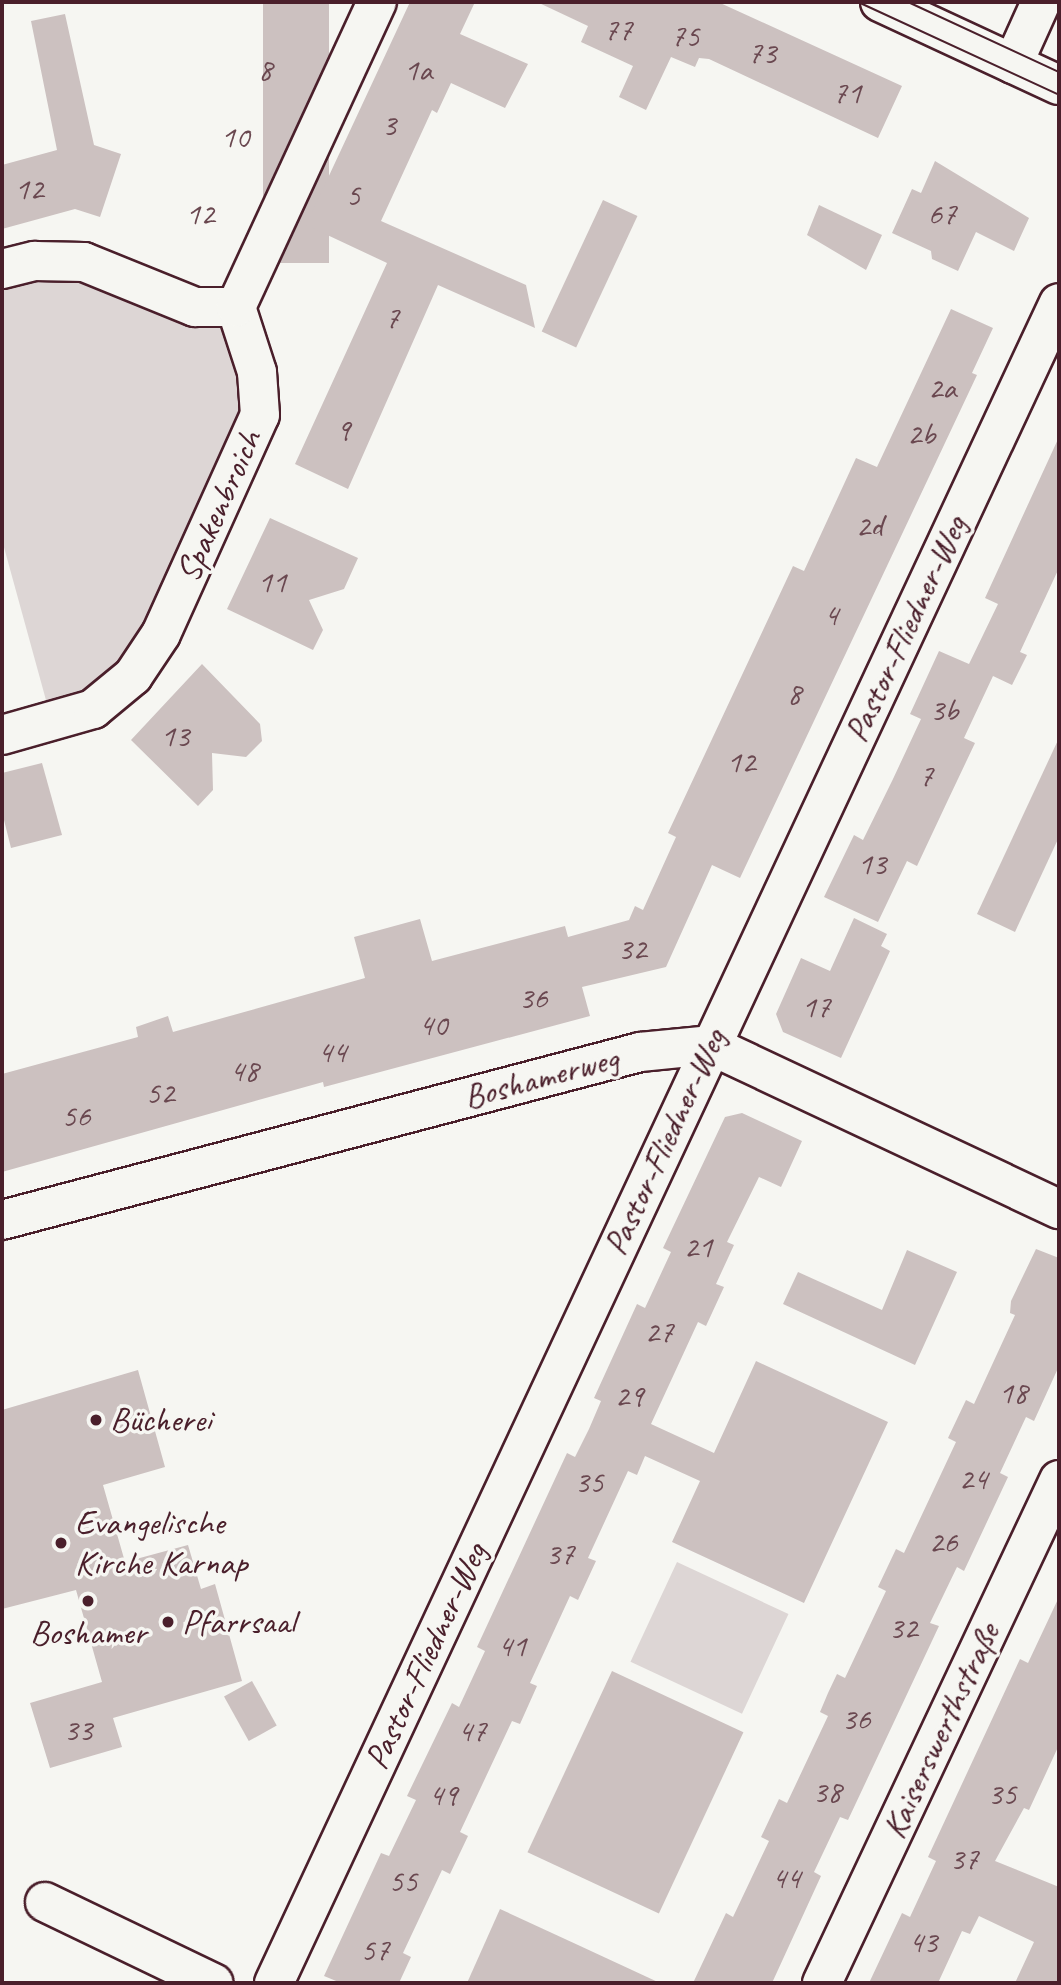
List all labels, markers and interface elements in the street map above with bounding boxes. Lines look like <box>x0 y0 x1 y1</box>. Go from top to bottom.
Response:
house number: 77 <box>604 11 632 49</box>
house number: 75 <box>671 17 699 55</box>
house number: 73 <box>748 34 776 72</box>
house number: 8 <box>258 51 272 89</box>
house number: 1a <box>404 51 432 89</box>
house number: 71 <box>833 74 861 112</box>
house number: 3 <box>382 106 396 144</box>
house number: 10 <box>221 118 249 156</box>
house number: 12 <box>15 170 43 208</box>
house number: 5 <box>346 176 360 214</box>
house number: 12 <box>186 195 214 233</box>
house number: 67 <box>928 195 956 233</box>
house number: 7 <box>385 299 399 337</box>
house number: 2a <box>928 369 956 407</box>
house number: 9 <box>336 411 350 449</box>
house number: 2b <box>907 415 935 453</box>
street label: Spakenbroich <box>167 424 271 588</box>
house number: 2d <box>856 507 882 545</box>
street label: Pastor-Fliedner-Weg <box>835 509 977 749</box>
house number: 11 <box>258 563 286 601</box>
house number: 4 <box>824 596 838 634</box>
house number: 8 <box>787 675 801 713</box>
house number: 3b <box>930 691 958 729</box>
house number: 13 <box>161 717 189 755</box>
house number: 12 <box>727 743 755 781</box>
house number: 7 <box>919 757 933 795</box>
house number: 13 <box>858 845 886 883</box>
house number: 32 <box>618 930 646 968</box>
house number: 36 <box>519 979 547 1017</box>
house number: 17 <box>802 988 830 1026</box>
house number: 40 <box>419 1006 447 1044</box>
street label: Pastor-Fliedner-Weg <box>594 1022 736 1262</box>
house number: 44 <box>318 1033 346 1071</box>
street label: Boshamerweg <box>459 1037 623 1119</box>
house number: 48 <box>230 1052 258 1090</box>
house number: 52 <box>146 1074 174 1112</box>
house number: 56 <box>62 1097 90 1135</box>
house number: 21 <box>684 1228 712 1266</box>
house number: 27 <box>645 1313 673 1351</box>
house number: 18 <box>999 1374 1027 1412</box>
house number: 29 <box>615 1377 643 1415</box>
place label: Bücherei <box>110 1399 211 1441</box>
marker: Bücherei <box>88 1412 104 1428</box>
house number: 24 <box>959 1460 987 1498</box>
house number: 35 <box>575 1463 603 1501</box>
place label: Evangelische Kirche Karnap <box>75 1502 247 1584</box>
house number: 26 <box>929 1523 957 1561</box>
marker: Evangelische Kirche Karnap <box>53 1535 69 1551</box>
house number: 37 <box>546 1535 574 1573</box>
street label: Pastor-Fliedner-Weg <box>355 1536 497 1776</box>
marker: Boshamer <box>80 1593 96 1609</box>
place label: Pfarrsaal <box>182 1601 295 1643</box>
house number: 32 <box>889 1609 917 1647</box>
place label: Boshamer <box>30 1612 146 1654</box>
marker: Pfarrsaal <box>160 1614 176 1630</box>
street label: Kaiserswerthstraße <box>873 1617 1009 1845</box>
house number: 41 <box>498 1627 526 1665</box>
house number: 36 <box>842 1700 870 1738</box>
house number: 33 <box>64 1711 92 1749</box>
house number: 47 <box>458 1712 486 1750</box>
house number: 38 <box>813 1773 841 1811</box>
house number: 35 <box>988 1775 1016 1813</box>
house number: 49 <box>429 1776 457 1814</box>
house number: 37 <box>950 1840 978 1878</box>
house number: 44 <box>772 1859 800 1897</box>
house number: 55 <box>389 1862 417 1900</box>
house number: 43 <box>909 1923 937 1961</box>
house number: 57 <box>361 1931 389 1969</box>

